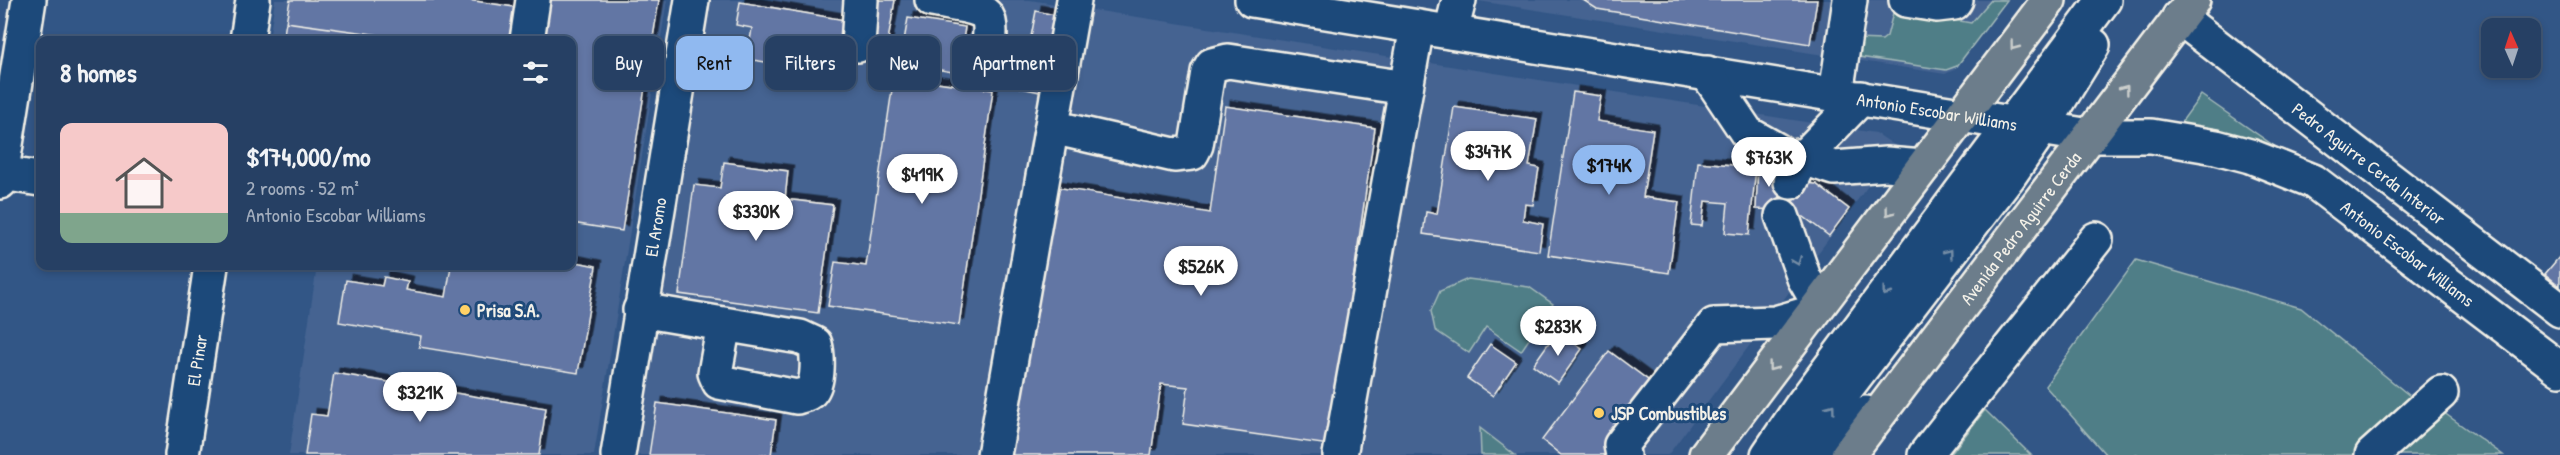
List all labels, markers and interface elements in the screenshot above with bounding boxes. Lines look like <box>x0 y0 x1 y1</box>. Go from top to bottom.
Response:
north arrow <box>2481 18 2541 78</box>
map controls <box>2481 18 2541 78</box>
chip: Buy <box>594 36 664 90</box>
chip: Rent <box>676 36 753 90</box>
chip: Filters <box>765 36 856 90</box>
chip: New <box>868 36 940 90</box>
chip: Apartment <box>952 36 1076 90</box>
one-way arrow <box>2010 40 2021 51</box>
text: 8 homes <box>60 55 137 90</box>
icon: filters <box>519 56 552 89</box>
one-way arrow <box>2117 85 2128 96</box>
street label: Antonio Escobar Williams <box>1855 86 2019 136</box>
street label: Pedro Aguirre Cerda Interior <box>2287 96 2451 230</box>
pin: $347K <box>1446 131 1530 182</box>
text: $347K <box>1465 137 1511 164</box>
pin: $763K <box>1727 137 1811 188</box>
text: $174,000/mo <box>246 139 371 174</box>
text: $763K <box>1745 143 1793 170</box>
pin: $174K <box>1567 145 1651 196</box>
street label: Avenida Pedro Aguirre Cerda <box>1954 146 2086 310</box>
icon: home <box>108 147 180 219</box>
text: $174K <box>1586 151 1632 178</box>
pin: $419K <box>880 154 964 205</box>
text: $419K <box>901 160 943 187</box>
text: 2 rooms · 52 m² <box>246 174 359 201</box>
pin: $330K <box>714 191 798 242</box>
street label: Antonio Escobar Williams <box>2336 194 2480 312</box>
street label: El Aromo <box>638 196 672 258</box>
text: $330K <box>732 197 780 224</box>
text: Antonio Escobar Williams <box>246 201 426 228</box>
one-way arrow <box>1886 205 1897 216</box>
pin: $526K <box>1159 246 1243 297</box>
one-way arrow <box>1942 249 1953 260</box>
text: $526K <box>1178 252 1224 279</box>
one-way arrow <box>1790 255 1802 266</box>
one-way arrow <box>1882 285 1893 296</box>
place label: Prisa S.A. <box>477 298 540 323</box>
marker: Prisa S.A. <box>458 303 472 317</box>
pin: $283K <box>1516 306 1600 357</box>
text: $283K <box>1534 312 1582 339</box>
street label: El Pinar <box>180 333 213 388</box>
one-way arrow <box>1768 361 1779 372</box>
pin: $321K <box>378 372 462 423</box>
text: $321K <box>397 378 443 405</box>
place label: JSP Combustibles <box>1611 401 1726 426</box>
one-way arrow <box>1824 404 1835 415</box>
marker: JSP Combustibles <box>1592 406 1606 420</box>

